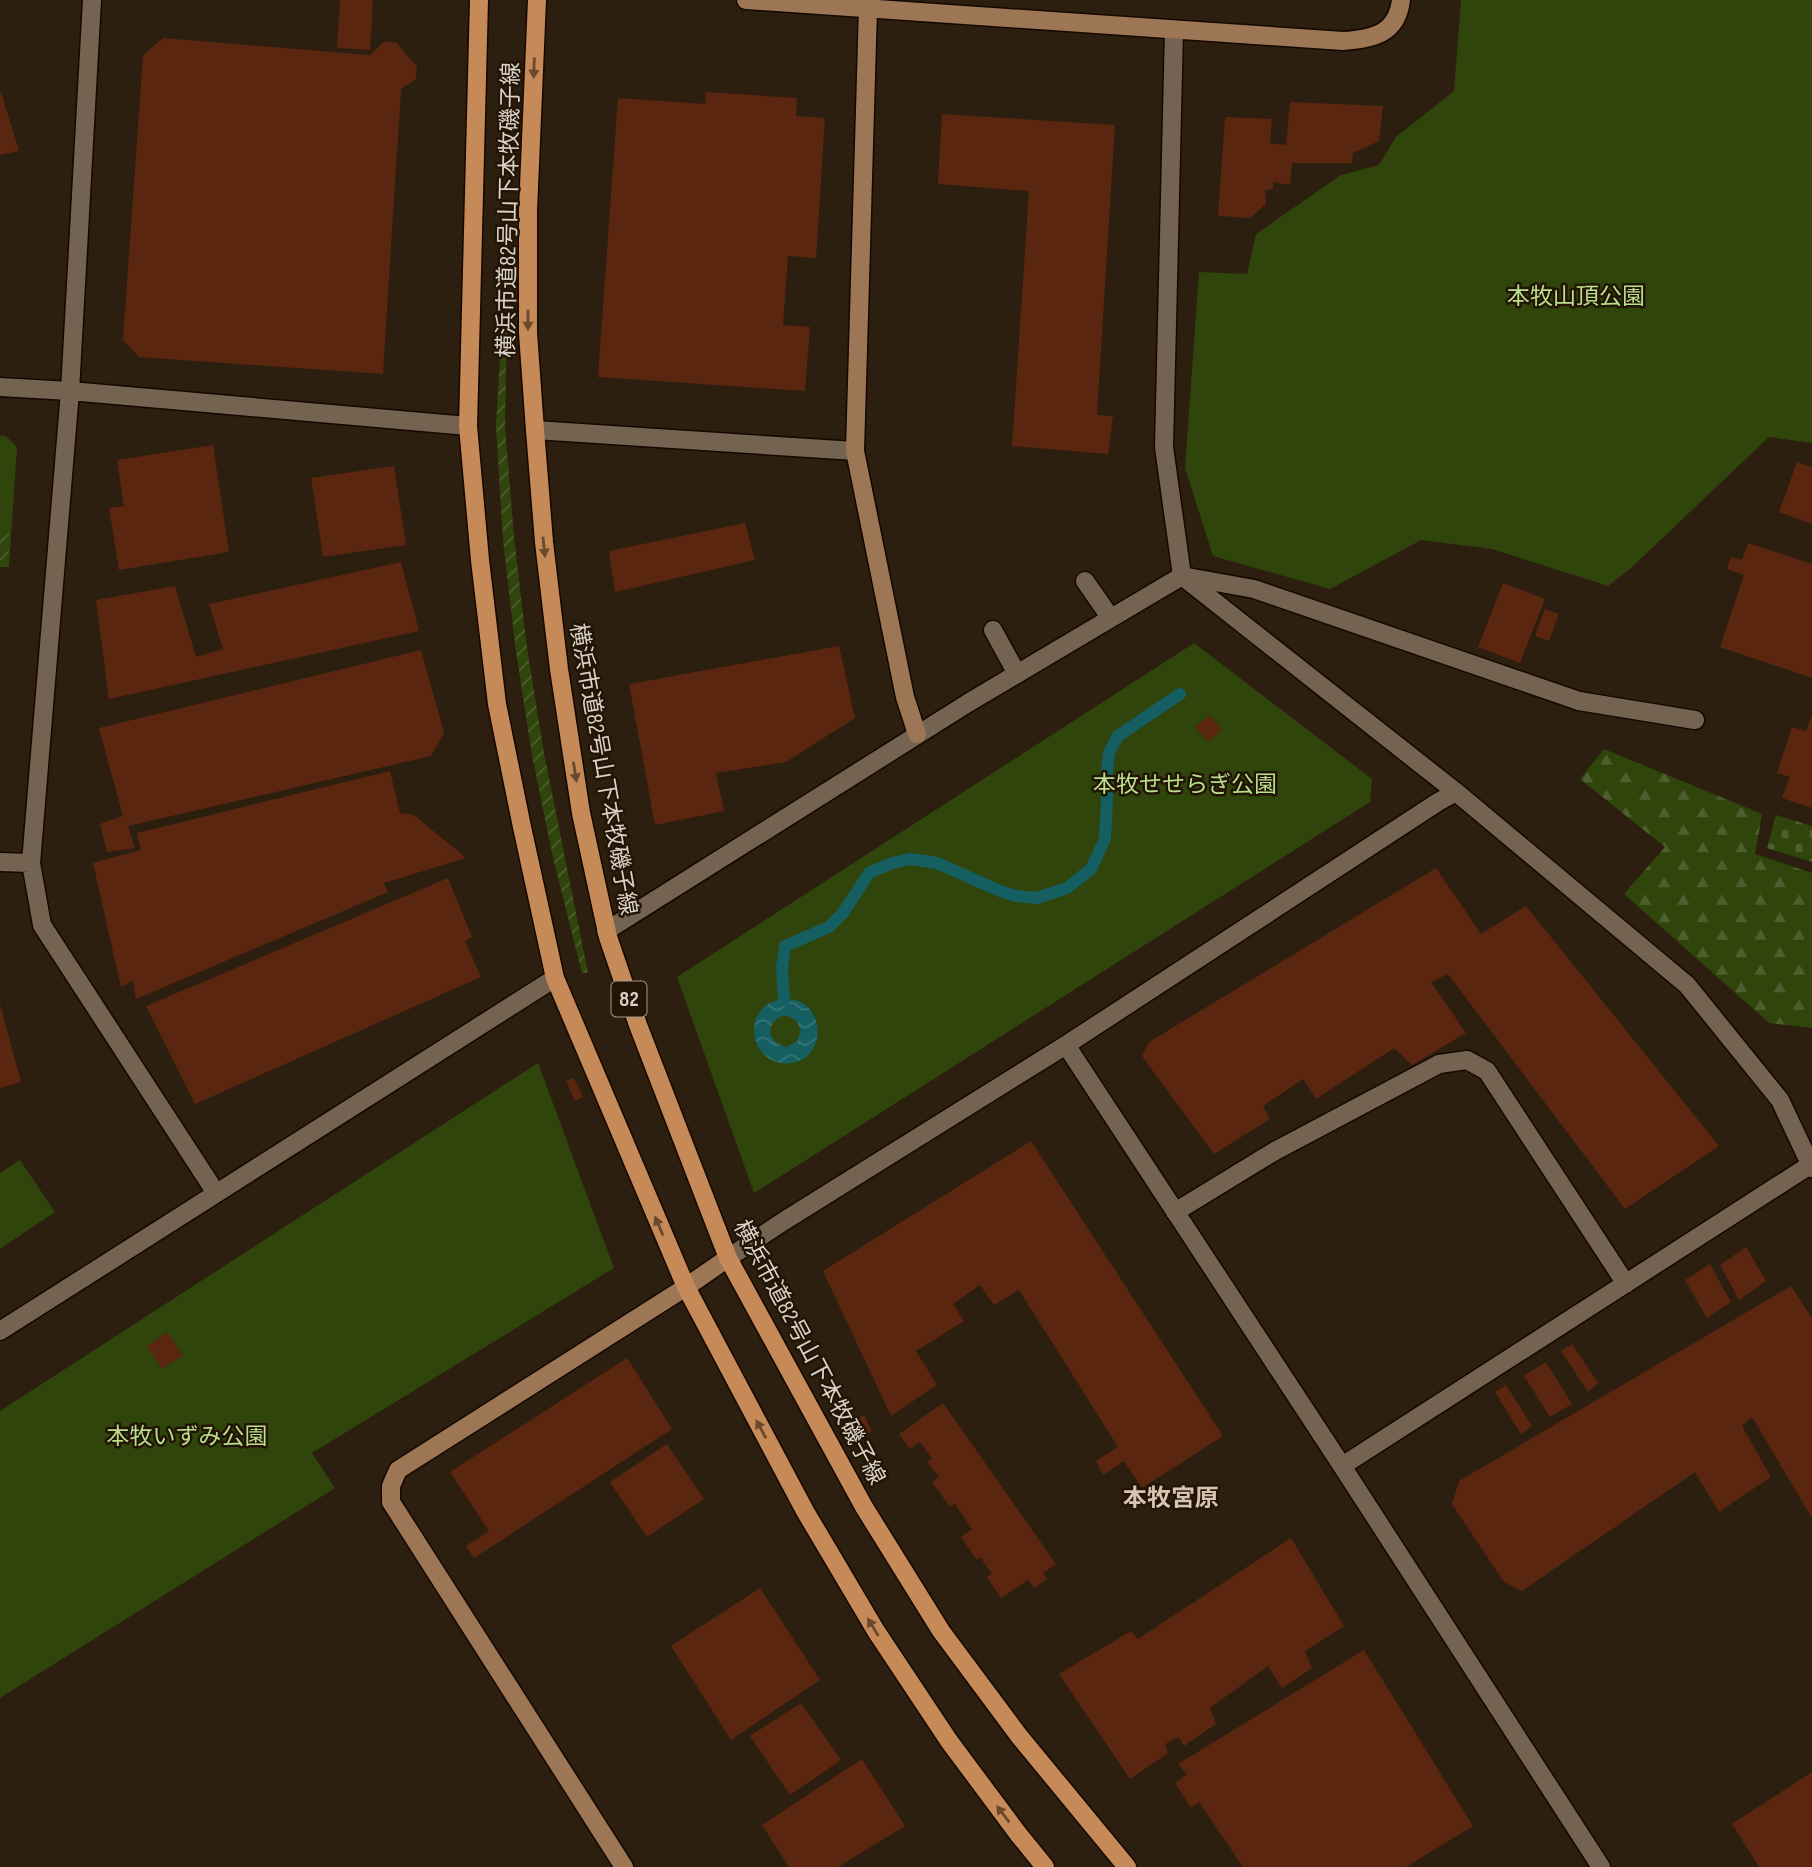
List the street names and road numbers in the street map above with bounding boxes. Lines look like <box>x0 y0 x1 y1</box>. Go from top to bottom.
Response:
street label: 横浜市道82号山下本牧磯子線 <box>492 62 526 358</box>
street label: 横浜市道82号山下本牧磯子線 <box>564 621 642 917</box>
road number: 82 <box>612 982 646 1016</box>
street label: 横浜市道82号山下本牧磯子線 <box>727 1215 891 1490</box>

